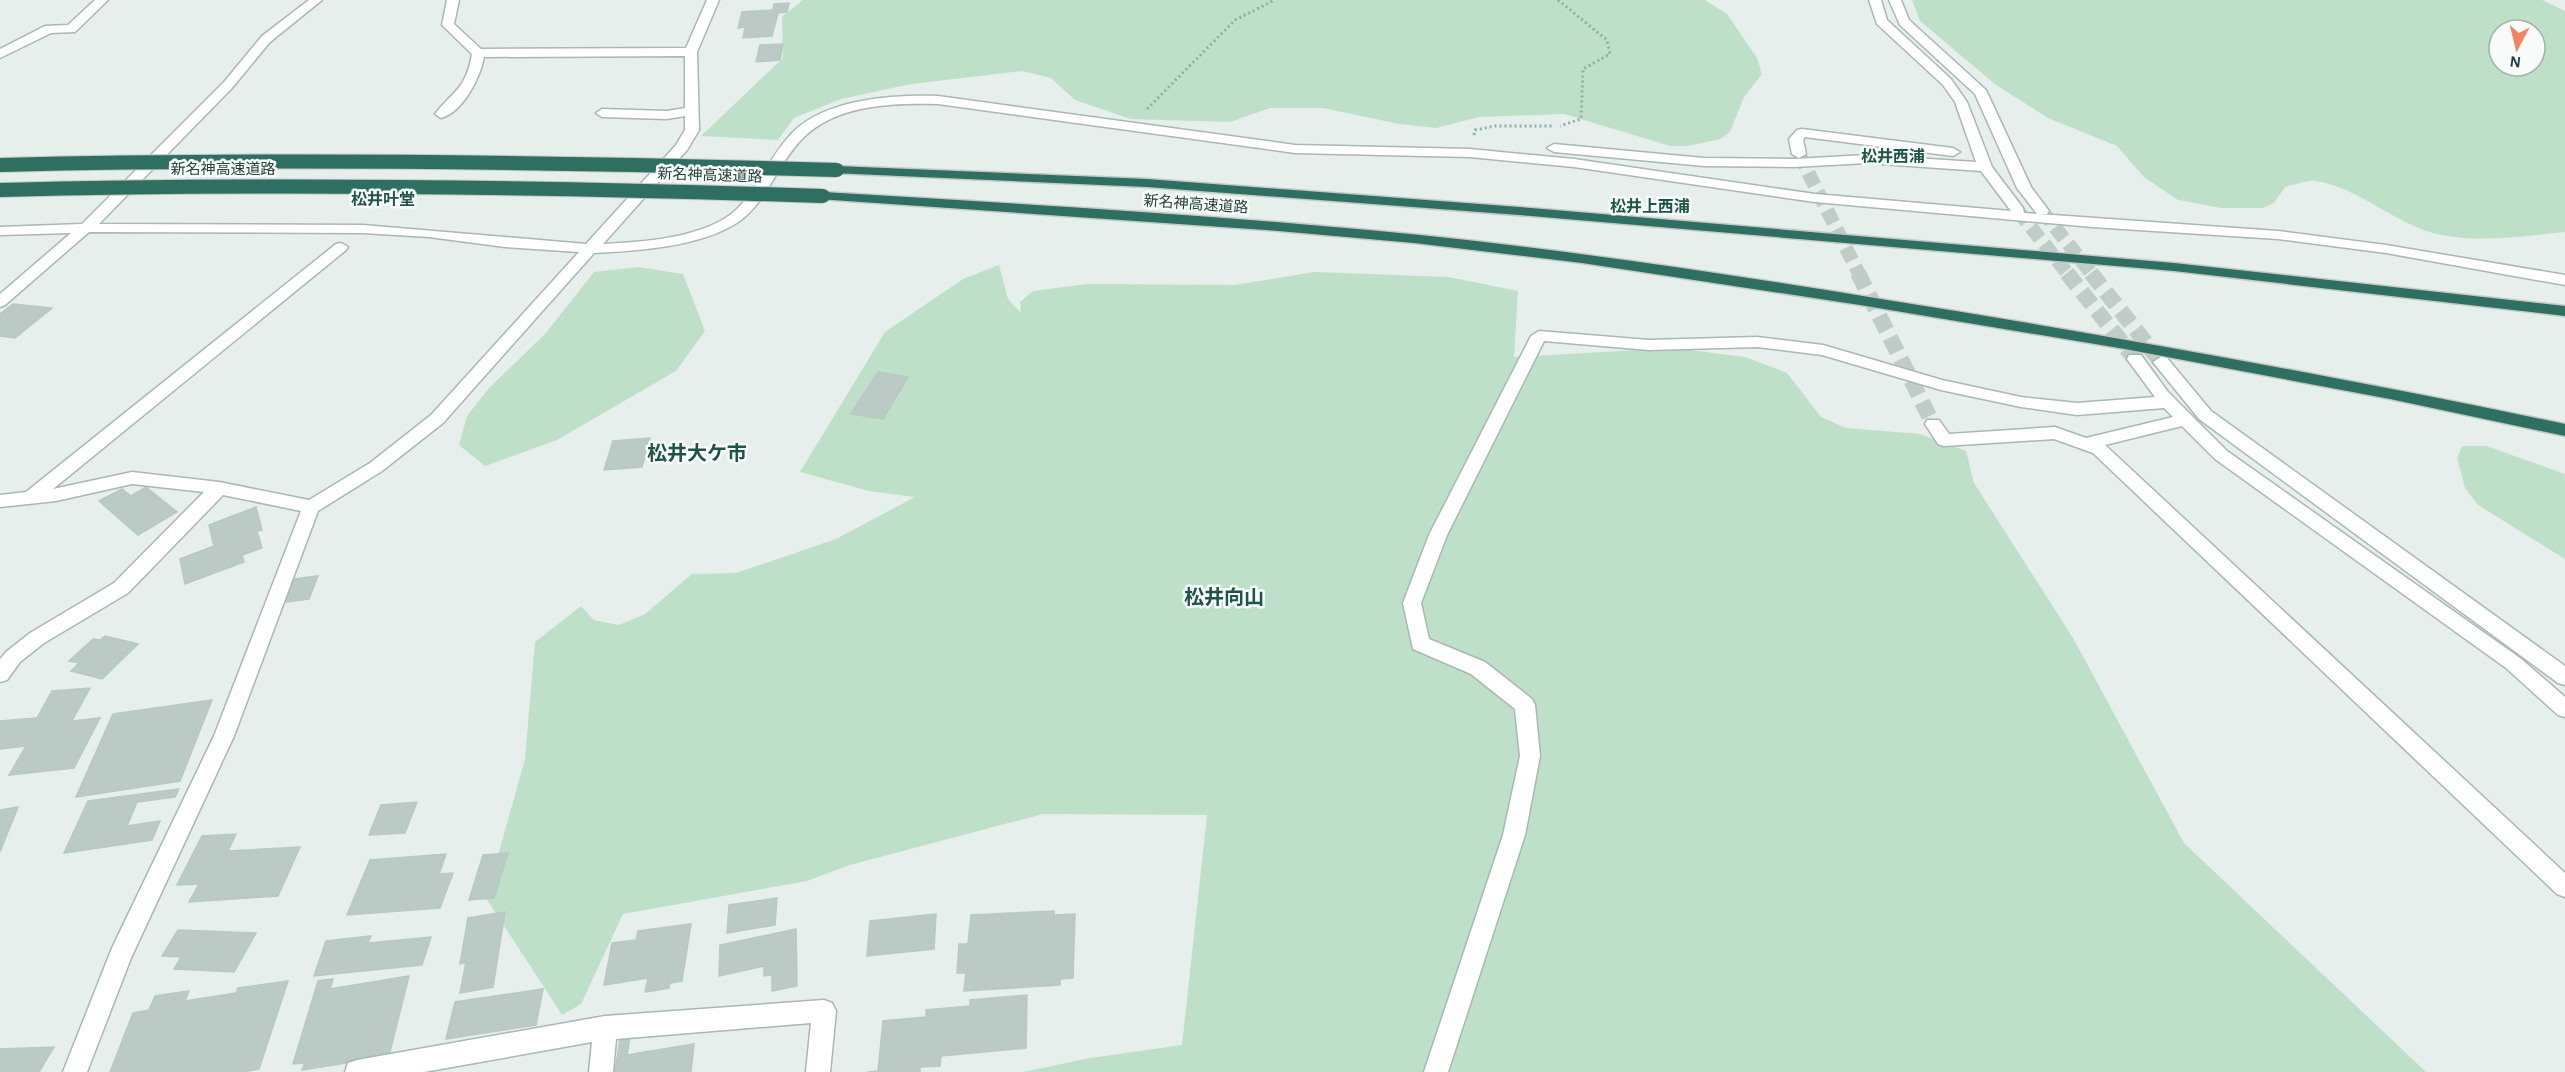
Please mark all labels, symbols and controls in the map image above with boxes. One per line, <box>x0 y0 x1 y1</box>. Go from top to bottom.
north arrow <box>2487 18 2547 78</box>
text: N <box>2509 53 2522 71</box>
district label: 松井西浦 <box>1861 147 1925 165</box>
street label: 新名神高速道路 <box>170 161 276 177</box>
street label: 新名神高速道路 <box>657 165 763 185</box>
district label: 松井叶堂 <box>351 190 415 208</box>
street label: 新名神高速道路 <box>1143 192 1249 216</box>
district label: 松井上西浦 <box>1610 197 1690 215</box>
district label: 松井大ケ市 <box>647 442 747 464</box>
district label: 松井向山 <box>1184 586 1264 608</box>

